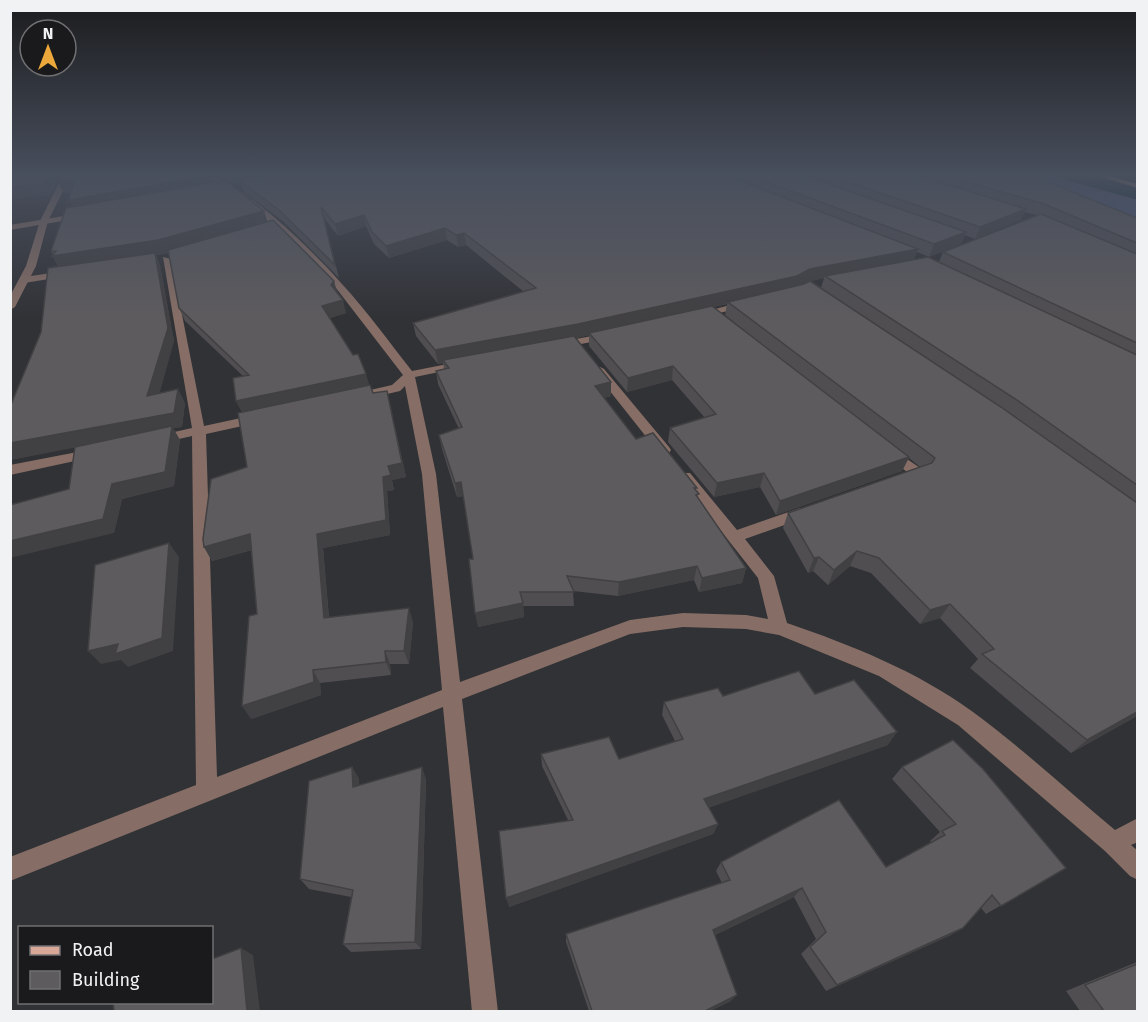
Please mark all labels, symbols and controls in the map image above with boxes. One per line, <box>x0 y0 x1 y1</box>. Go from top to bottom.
north arrow <box>18 18 78 78</box>
text: N <box>43 24 53 43</box>
legend <box>18 926 213 1004</box>
text: Road <box>72 939 114 961</box>
text: Building <box>72 969 140 991</box>

